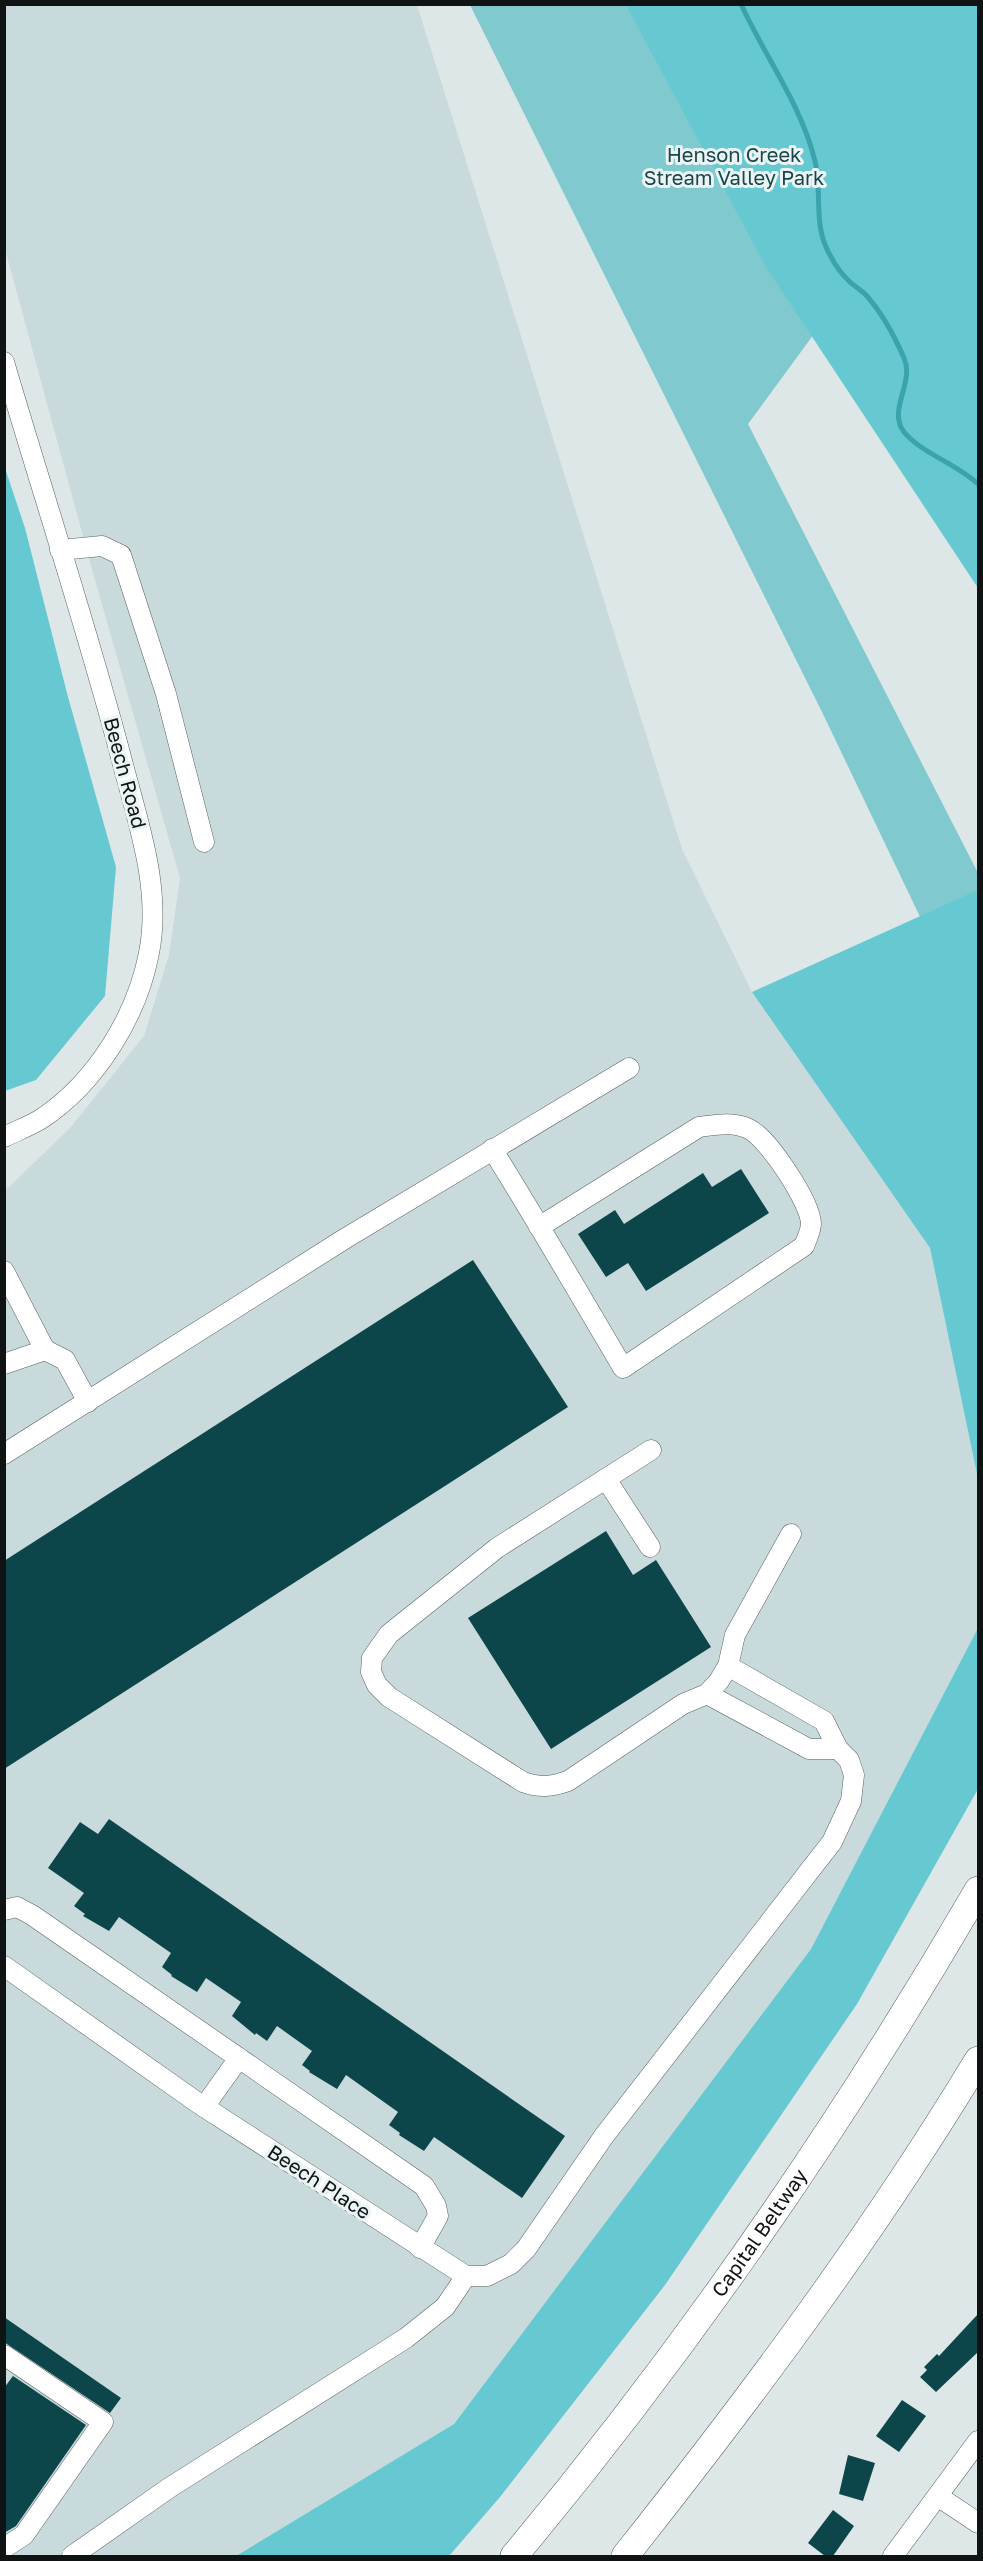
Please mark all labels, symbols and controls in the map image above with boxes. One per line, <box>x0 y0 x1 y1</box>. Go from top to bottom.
park label: Henson Creek Stream Valley Park <box>644 142 824 189</box>
street label: Beech Road <box>100 715 152 831</box>
street label: Beech Place <box>263 2139 376 2223</box>
street label: Capital Beltway <box>706 2164 811 2301</box>

